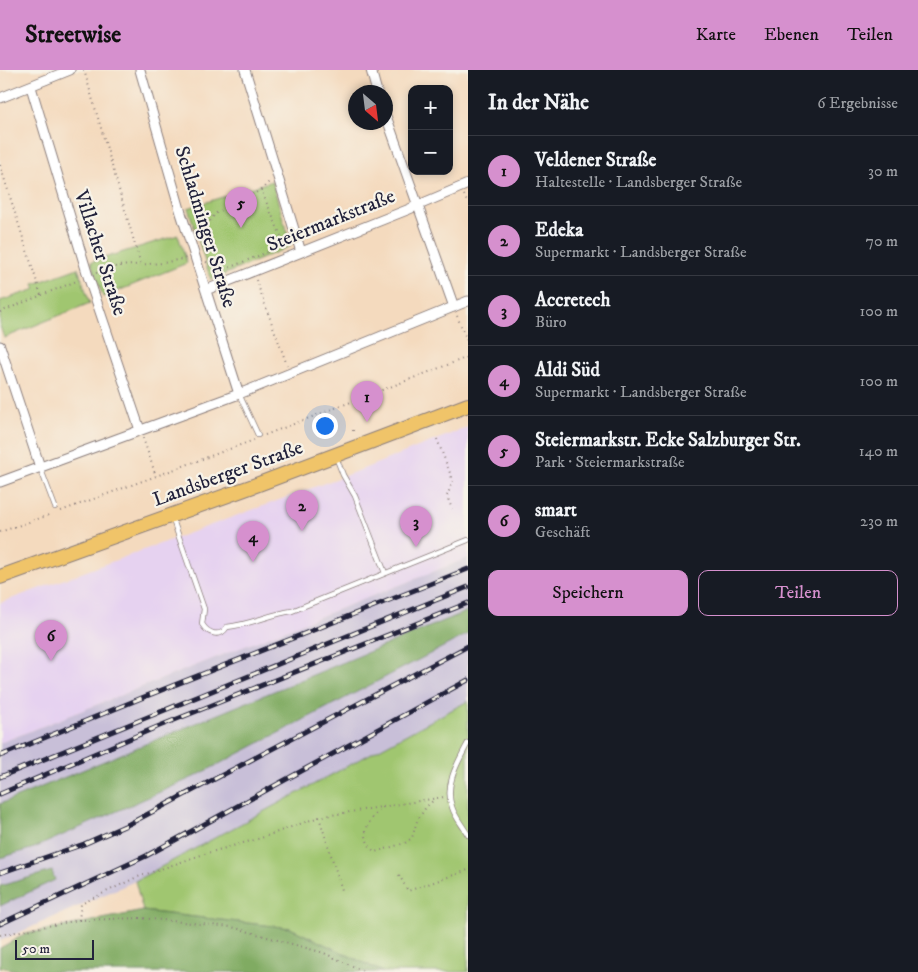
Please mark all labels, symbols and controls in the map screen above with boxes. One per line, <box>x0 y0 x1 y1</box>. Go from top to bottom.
text: Streetwise <box>25 20 121 50</box>
text: Karte <box>696 24 736 46</box>
text: Ebenen <box>764 24 819 46</box>
text: Teilen <box>847 24 893 46</box>
north arrow <box>348 85 393 130</box>
map controls <box>408 85 453 175</box>
button: + <box>408 85 453 130</box>
text: In der Nähe <box>488 90 589 116</box>
text: 6 Ergebnisse <box>817 93 898 113</box>
button: − <box>408 130 453 175</box>
street label: Schladminger Straße <box>169 143 241 311</box>
text: Veldener Straße <box>535 149 656 172</box>
text: 1 <box>501 161 507 181</box>
text: 30 m <box>868 161 898 181</box>
text: Haltestelle · Landsberger Straße <box>535 172 742 192</box>
street label: Steiermarkstraße <box>263 184 399 258</box>
street label: Villacher Straße <box>68 186 132 319</box>
pin: 5 <box>225 187 257 228</box>
text: Edeka <box>535 219 583 242</box>
text: 2 <box>500 231 508 251</box>
text: 70 m <box>866 231 898 251</box>
text: Supermarkt · Landsberger Straße <box>535 242 747 262</box>
text: Accretech <box>535 289 611 312</box>
text: 3 <box>501 301 507 321</box>
text: 100 m <box>860 301 898 321</box>
text: Büro <box>535 312 567 332</box>
text: Aldi Süd <box>535 359 600 382</box>
text: 4 <box>499 371 509 391</box>
text: 100 m <box>860 371 898 391</box>
pin: 1 <box>351 381 383 422</box>
text: Supermarkt · Landsberger Straße <box>535 382 747 402</box>
your location <box>312 413 338 439</box>
text: Steiermarkstr. Ecke Salzburger Str. <box>535 429 801 452</box>
street label: Landsberger Straße <box>149 435 307 513</box>
text: 5 <box>500 441 508 461</box>
text: 140 m <box>859 441 898 461</box>
text: Park · Steiermarkstraße <box>535 452 685 472</box>
pin: 2 <box>286 490 318 531</box>
text: smart <box>535 499 577 522</box>
pin: 3 <box>400 506 432 547</box>
text: 6 <box>500 511 508 531</box>
text: 230 m <box>860 511 898 531</box>
pin: 4 <box>237 521 269 562</box>
text: Geschäft <box>535 522 590 542</box>
button: Speichern <box>488 570 688 616</box>
button: Teilen <box>698 570 898 616</box>
pin: 6 <box>35 620 67 661</box>
scale bar <box>15 937 94 960</box>
text: 50 m <box>22 940 50 958</box>

